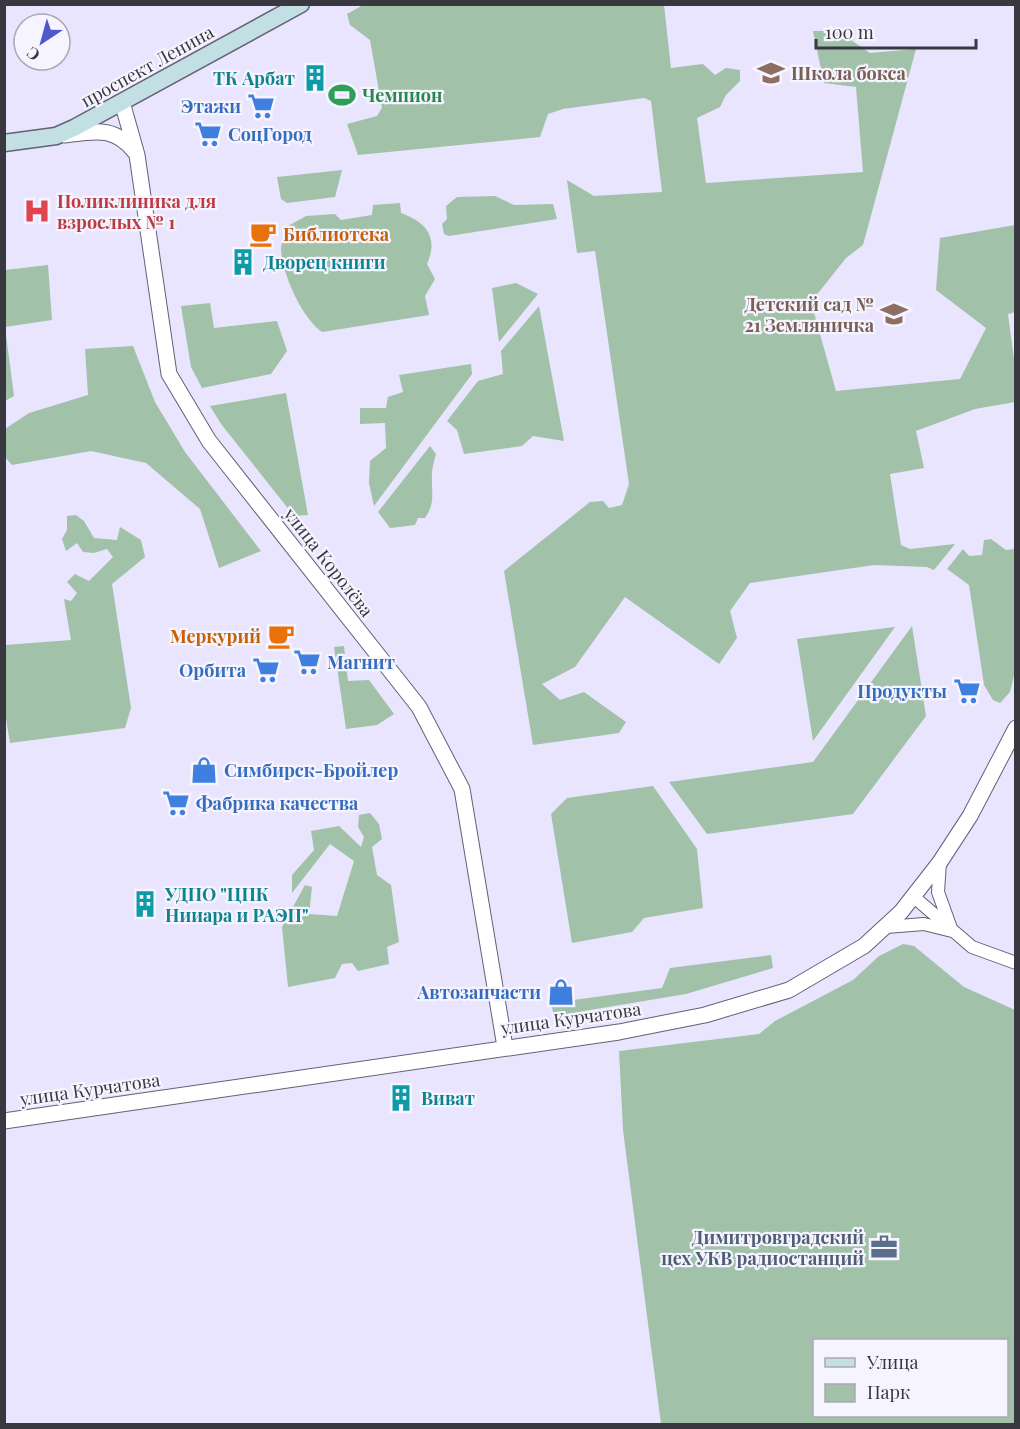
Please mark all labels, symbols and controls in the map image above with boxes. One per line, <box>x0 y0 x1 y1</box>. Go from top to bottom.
north arrow <box>12 12 72 72</box>
scale bar <box>816 12 976 50</box>
street label: проспект Ленина <box>76 20 218 112</box>
text: 100 m <box>825 20 874 44</box>
text: С <box>22 43 44 66</box>
school or university icon: Школа бокса <box>756 58 786 88</box>
place label: Школа бокса <box>791 61 907 85</box>
building icon: ТК Арбат <box>300 63 330 93</box>
place label: ТК Арбат <box>213 66 295 90</box>
sports icon: Чемпион <box>327 80 357 110</box>
place label: Чемпион <box>362 83 443 107</box>
supermarket icon: Этажи <box>246 91 276 121</box>
place label: Этажи <box>181 94 241 118</box>
supermarket icon: СоцГород <box>193 119 223 149</box>
place label: СоцГород <box>228 122 312 146</box>
place label: Поликлиника для взрослых № 1 <box>57 189 216 234</box>
hospital icon: Поликлиника для взрослых № 1 <box>22 196 52 226</box>
cafe icon: Библиотека <box>248 219 278 249</box>
place label: Библиотека <box>283 222 390 246</box>
building icon: Дворец книги <box>228 247 258 277</box>
place label: Дворец книги <box>263 250 386 274</box>
place label: Детский сад № 21 Земляничка <box>744 292 875 337</box>
school or university icon: Детский сад № 21 Земляничка <box>879 299 909 329</box>
street label: улица Королёва <box>278 502 379 621</box>
cafe icon: Меркурий <box>266 621 296 651</box>
place label: Меркурий <box>170 624 261 648</box>
supermarket icon: Магнит <box>292 647 322 677</box>
place label: Магнит <box>327 650 396 674</box>
supermarket icon: Орбита <box>251 655 281 685</box>
place label: Орбита <box>179 658 247 682</box>
supermarket icon: Продукты <box>952 676 982 706</box>
place label: Продукты <box>857 679 947 703</box>
shop icon: Симбирск-Бройлер <box>189 755 219 785</box>
place label: Симбирск-Бройлер <box>224 758 398 782</box>
supermarket icon: Фабрика качества <box>161 788 191 818</box>
place label: Фабрика качества <box>196 791 359 815</box>
place label: УДПО "ЦПК Нииара и РАЭП" <box>164 882 309 927</box>
building icon: УДПО "ЦПК Нииара и РАЭП" <box>130 889 160 919</box>
shop icon: Автозапчасти <box>546 977 576 1007</box>
place label: Автозапчасти <box>416 980 541 1004</box>
street label: улица Курчатова <box>498 996 643 1040</box>
street label: улица Курчатова <box>17 1067 162 1111</box>
building icon: Виват <box>386 1083 416 1113</box>
place label: Виват <box>421 1086 476 1110</box>
place label: Димитровградский цех УКВ радиостанций <box>661 1225 864 1270</box>
office icon: Димитровградский цех УКВ радиостанций <box>869 1232 899 1262</box>
legend <box>813 1339 1008 1417</box>
text: Улица <box>866 1350 918 1374</box>
text: Парк <box>867 1380 910 1404</box>

